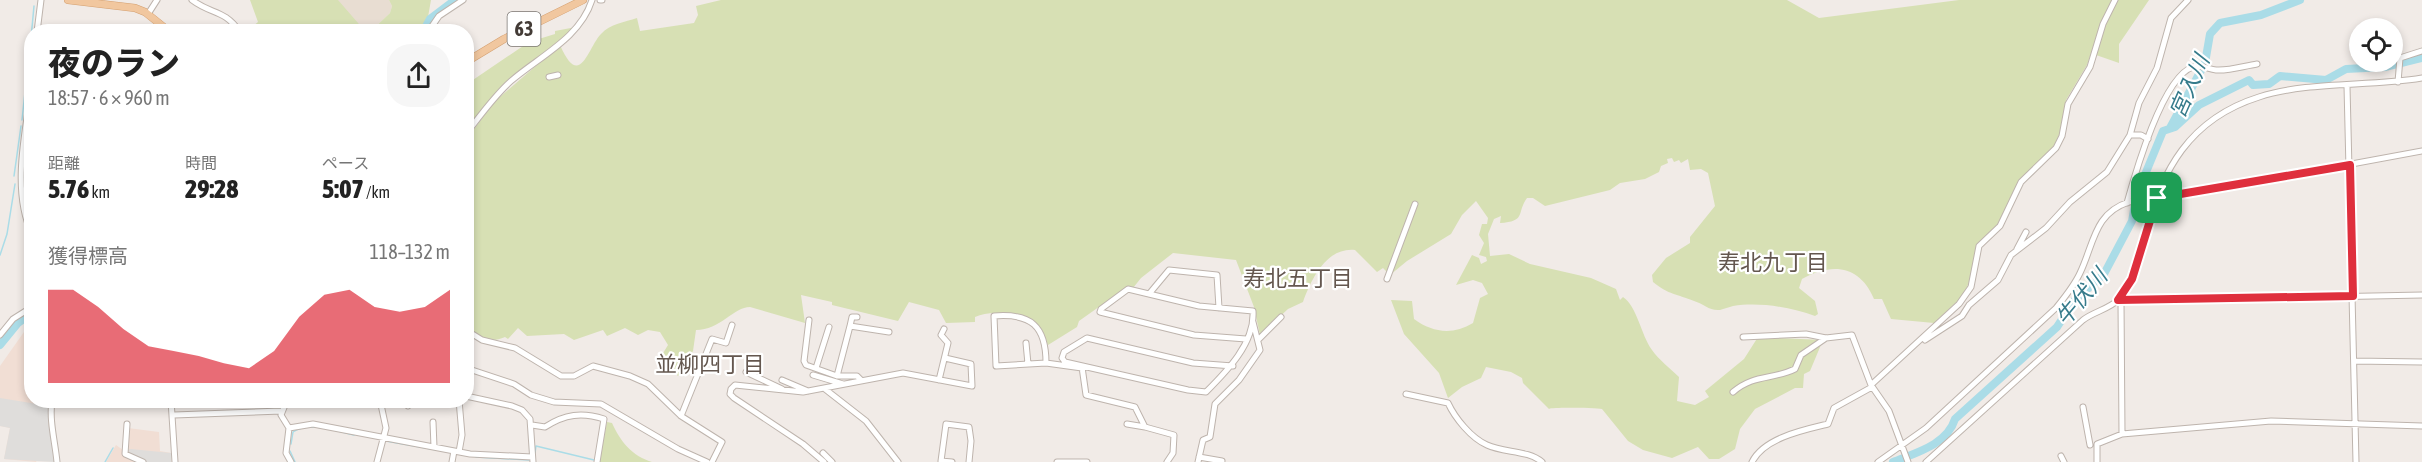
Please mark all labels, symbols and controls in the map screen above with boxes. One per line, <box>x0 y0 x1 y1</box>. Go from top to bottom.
road number: 63 <box>508 12 540 46</box>
map controls <box>2349 18 2403 72</box>
button: locate <box>2349 18 2403 72</box>
text: 夜のラン <box>48 44 180 82</box>
button: share <box>387 44 450 107</box>
water label: 宮入川 <box>2164 49 2215 121</box>
text: 18:57 · 6 × 960 m <box>48 86 170 109</box>
text: 距離 <box>48 154 80 172</box>
text: 時間 <box>185 154 217 172</box>
text: ペース <box>322 154 369 172</box>
pin <box>2131 172 2182 223</box>
text: 5.76 <box>48 174 89 204</box>
text: 29:28 <box>185 174 239 204</box>
text: 5:07 <box>322 174 364 204</box>
icon: arrive <box>2140 181 2173 214</box>
text: km <box>89 183 110 201</box>
text: /km <box>364 183 390 201</box>
text: 118–132 m <box>369 240 450 263</box>
text: 獲得標高 <box>48 244 128 267</box>
district label: 寿北九丁目 <box>1718 249 1828 275</box>
water label: 牛伏川 <box>2050 262 2113 331</box>
district label: 寿北五丁目 <box>1243 265 1353 291</box>
district label: 並柳四丁目 <box>655 351 765 377</box>

